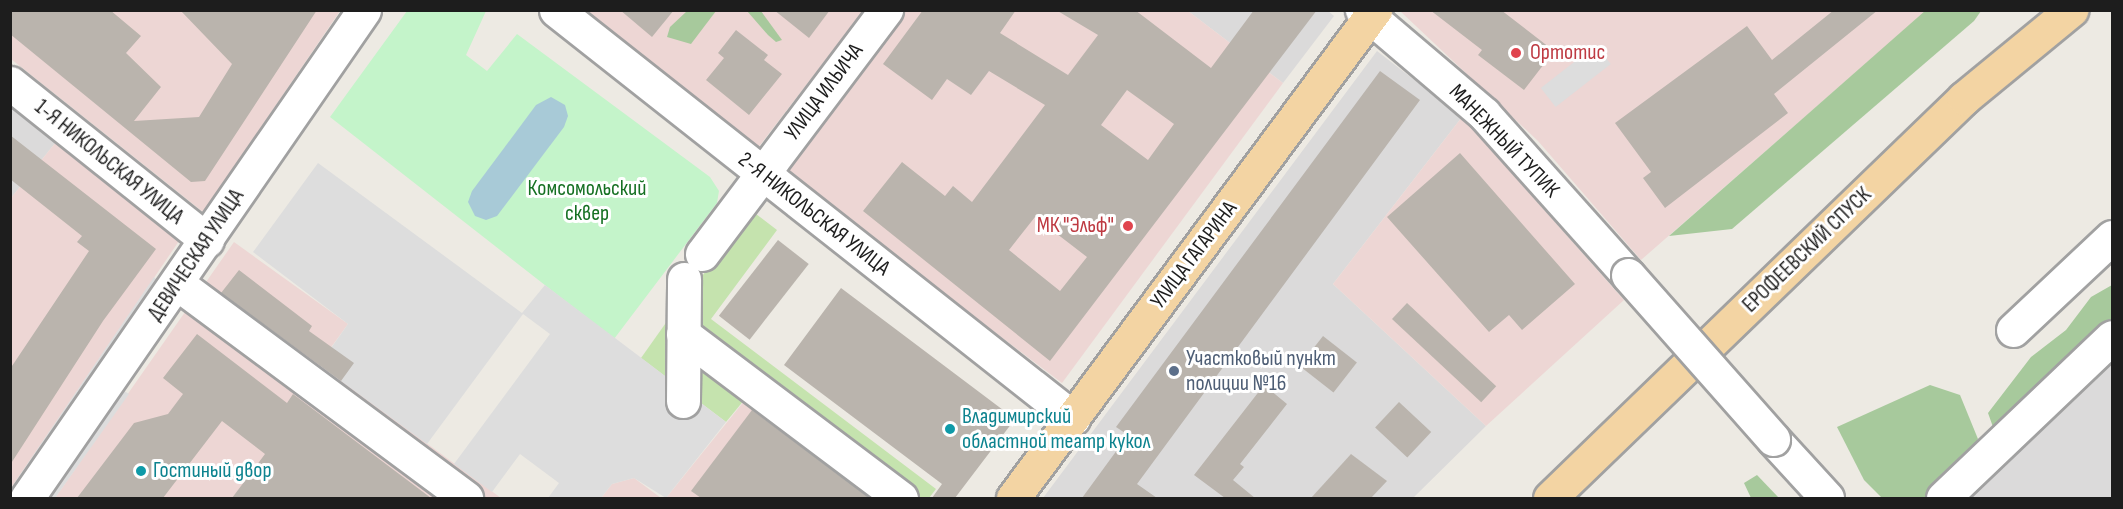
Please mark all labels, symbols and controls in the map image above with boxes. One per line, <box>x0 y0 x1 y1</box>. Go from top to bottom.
street label: УЛИЦА ИЛЬИЧА <box>779 38 869 146</box>
place label: Ортотис <box>1530 40 1605 66</box>
marker: Ортотис <box>1507 44 1525 62</box>
street label: МАНЕЖНЫЙ ТУПИК <box>1443 79 1565 203</box>
street label: 1-Я НИКОЛЬСКАЯ УЛИЦА <box>29 94 189 230</box>
street label: 2-Я НИКОЛЬСКАЯ УЛИЦА <box>733 147 895 281</box>
park label: Комсомольский сквер <box>528 175 646 226</box>
street label: ЕРОФЕЕВСКИЙ СПУСК <box>1737 182 1877 318</box>
street label: ДЕВИЧЕСКАЯ УЛИЦА <box>142 184 250 326</box>
street label: УЛИЦА ГАГАРИНА <box>1145 196 1243 314</box>
place label: МК "Эльф" <box>1037 213 1114 239</box>
marker: МК "Эльф" <box>1119 217 1137 235</box>
place label: Участковый пункт полиции №16 <box>1186 345 1336 396</box>
marker: Участковый пункт полиции №16 <box>1167 364 1181 378</box>
place label: Владимирский областной театр кукол <box>962 403 1150 454</box>
marker: Владимирский областной театр кукол <box>943 422 957 436</box>
place label: Гостиный двор <box>153 458 272 484</box>
marker: Гостиный двор <box>134 464 148 478</box>

